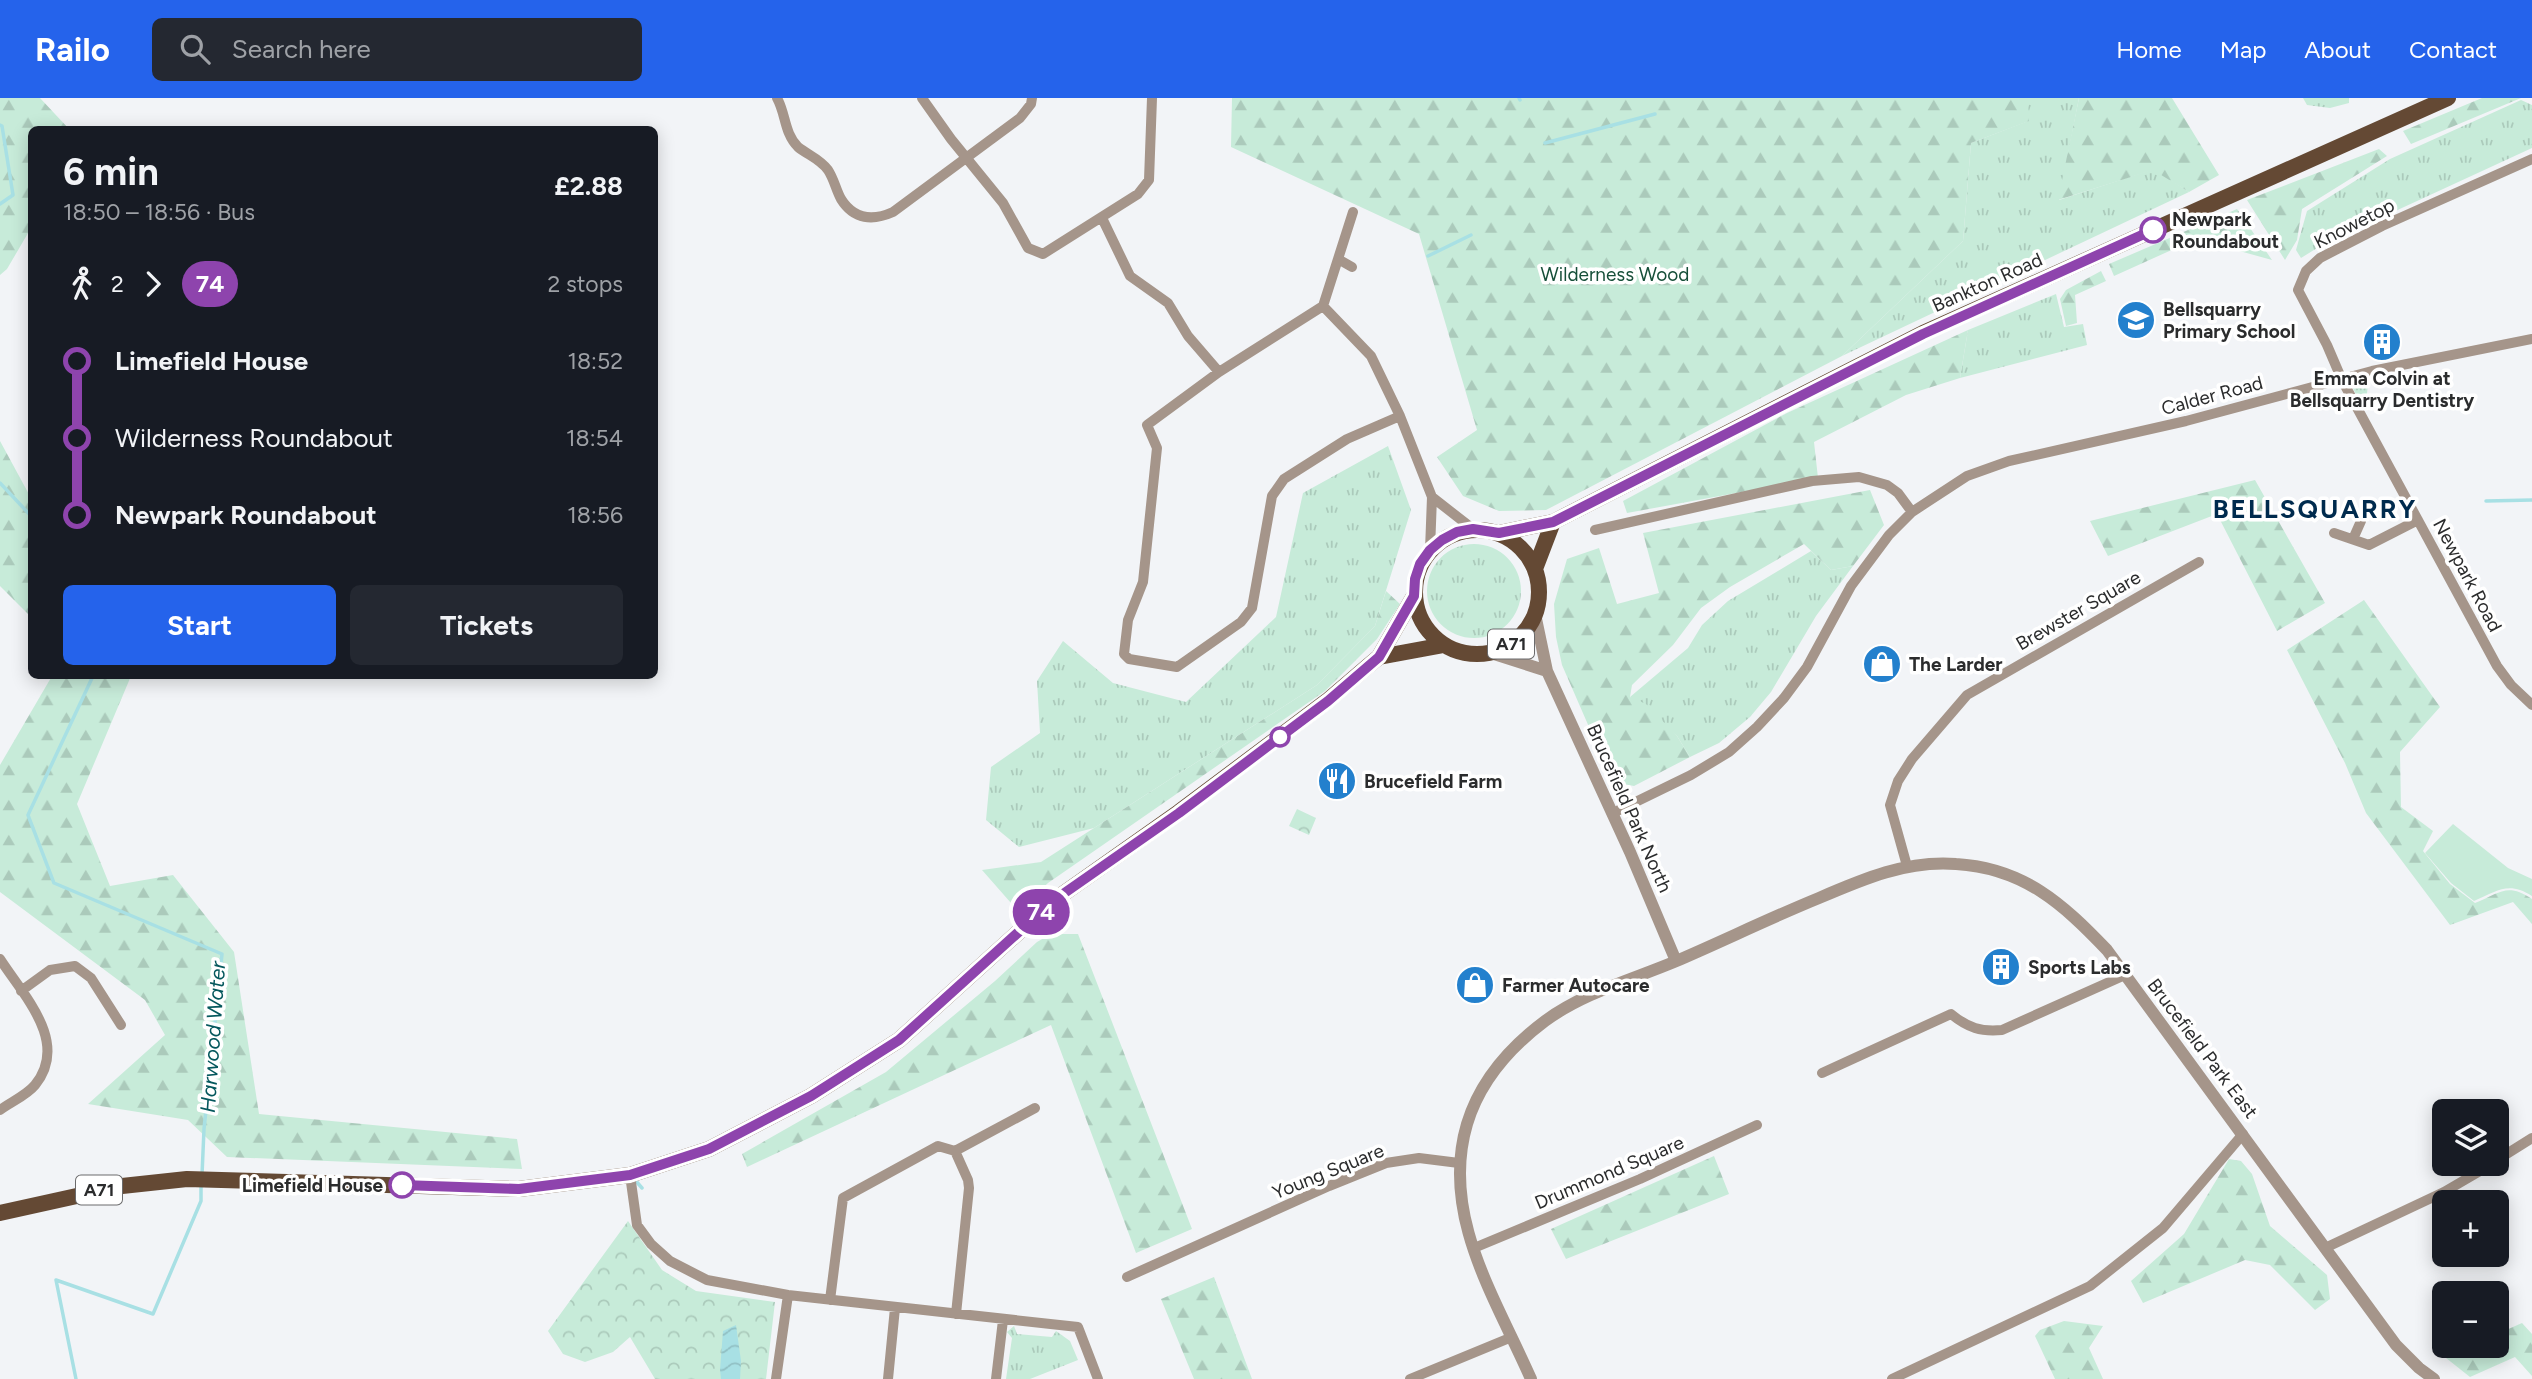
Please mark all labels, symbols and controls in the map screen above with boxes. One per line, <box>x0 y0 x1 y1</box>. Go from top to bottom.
search box <box>152 18 642 81</box>
text: Railo <box>35 30 110 69</box>
icon: search <box>176 30 214 68</box>
text: Search here <box>232 33 371 65</box>
text: Home <box>2116 35 2182 64</box>
text: Map <box>2220 35 2266 64</box>
text: About <box>2304 35 2371 64</box>
text: Contact <box>2409 35 2497 64</box>
text: 6 min <box>63 149 159 195</box>
text: £2.88 <box>554 170 623 202</box>
street label: Knowetop <box>2310 193 2398 254</box>
text: 18:50 – 18:56 · Bus <box>63 198 255 226</box>
place label: Newpark Roundabout <box>2172 208 2279 253</box>
marker: Newpark Roundabout <box>2140 217 2166 243</box>
street label: Bankton Road <box>1928 248 2046 317</box>
park label: Wilderness Wood <box>1541 263 1689 286</box>
icon: walk <box>63 265 101 303</box>
icon: forward <box>134 265 172 303</box>
text: 74 <box>196 269 224 298</box>
text: 2 <box>111 270 124 298</box>
text: 2 stops <box>547 270 623 298</box>
place label: Bellsquarry Primary School <box>2163 298 2295 343</box>
school or university icon: Bellsquarry Primary School <box>2115 299 2157 341</box>
building icon: Emma Colvin at Bellsquarry Dentistry <box>2361 321 2403 363</box>
text: Limefield House <box>115 345 308 377</box>
text: 18:52 <box>567 347 623 375</box>
place label: Emma Colvin at Bellsquarry Dentistry <box>2290 367 2474 412</box>
street label: Calder Road <box>2159 371 2265 420</box>
text: Wilderness Roundabout <box>115 422 393 454</box>
text: 18:54 <box>566 424 623 452</box>
district label: BELLSQUARRY <box>2213 493 2417 525</box>
text: Newpark Roundabout <box>115 499 377 531</box>
text: 18:56 <box>567 501 623 529</box>
street label: Newpark Road <box>2428 515 2507 636</box>
street label: Brewster Square <box>2012 565 2145 655</box>
button: Start <box>63 585 336 665</box>
button: Tickets <box>350 585 623 665</box>
road number: A71 <box>1488 630 1534 658</box>
shop icon: The Larder <box>1861 643 1903 685</box>
place label: The Larder <box>1909 653 2003 676</box>
street label: Brucefield Park North <box>1582 720 1677 896</box>
unlabelled marker <box>1270 727 1290 747</box>
restaurant icon: Brucefield Farm <box>1316 760 1358 802</box>
place label: Brucefield Farm <box>1364 770 1502 793</box>
line badge: 74 <box>1010 889 1072 935</box>
text: 74 <box>1027 897 1055 926</box>
building icon: Sports Labs <box>1980 946 2022 988</box>
place label: Sports Labs <box>2028 956 2131 979</box>
water label: Harwood Water <box>195 960 230 1114</box>
shop icon: Farmer Autocare <box>1454 964 1496 1006</box>
place label: Farmer Autocare <box>1502 974 1650 997</box>
street label: Brucefield Park East <box>2143 974 2263 1123</box>
map controls <box>2432 1099 2509 1358</box>
button: layers <box>2432 1099 2509 1176</box>
street label: Drummond Square <box>1531 1131 1687 1214</box>
street label: Young Square <box>1269 1139 1387 1204</box>
marker: Limefield House <box>389 1172 415 1198</box>
place label: Limefield House <box>242 1174 383 1197</box>
road number: A71 <box>76 1176 122 1204</box>
button: + <box>2432 1190 2509 1267</box>
button: − <box>2432 1281 2509 1358</box>

